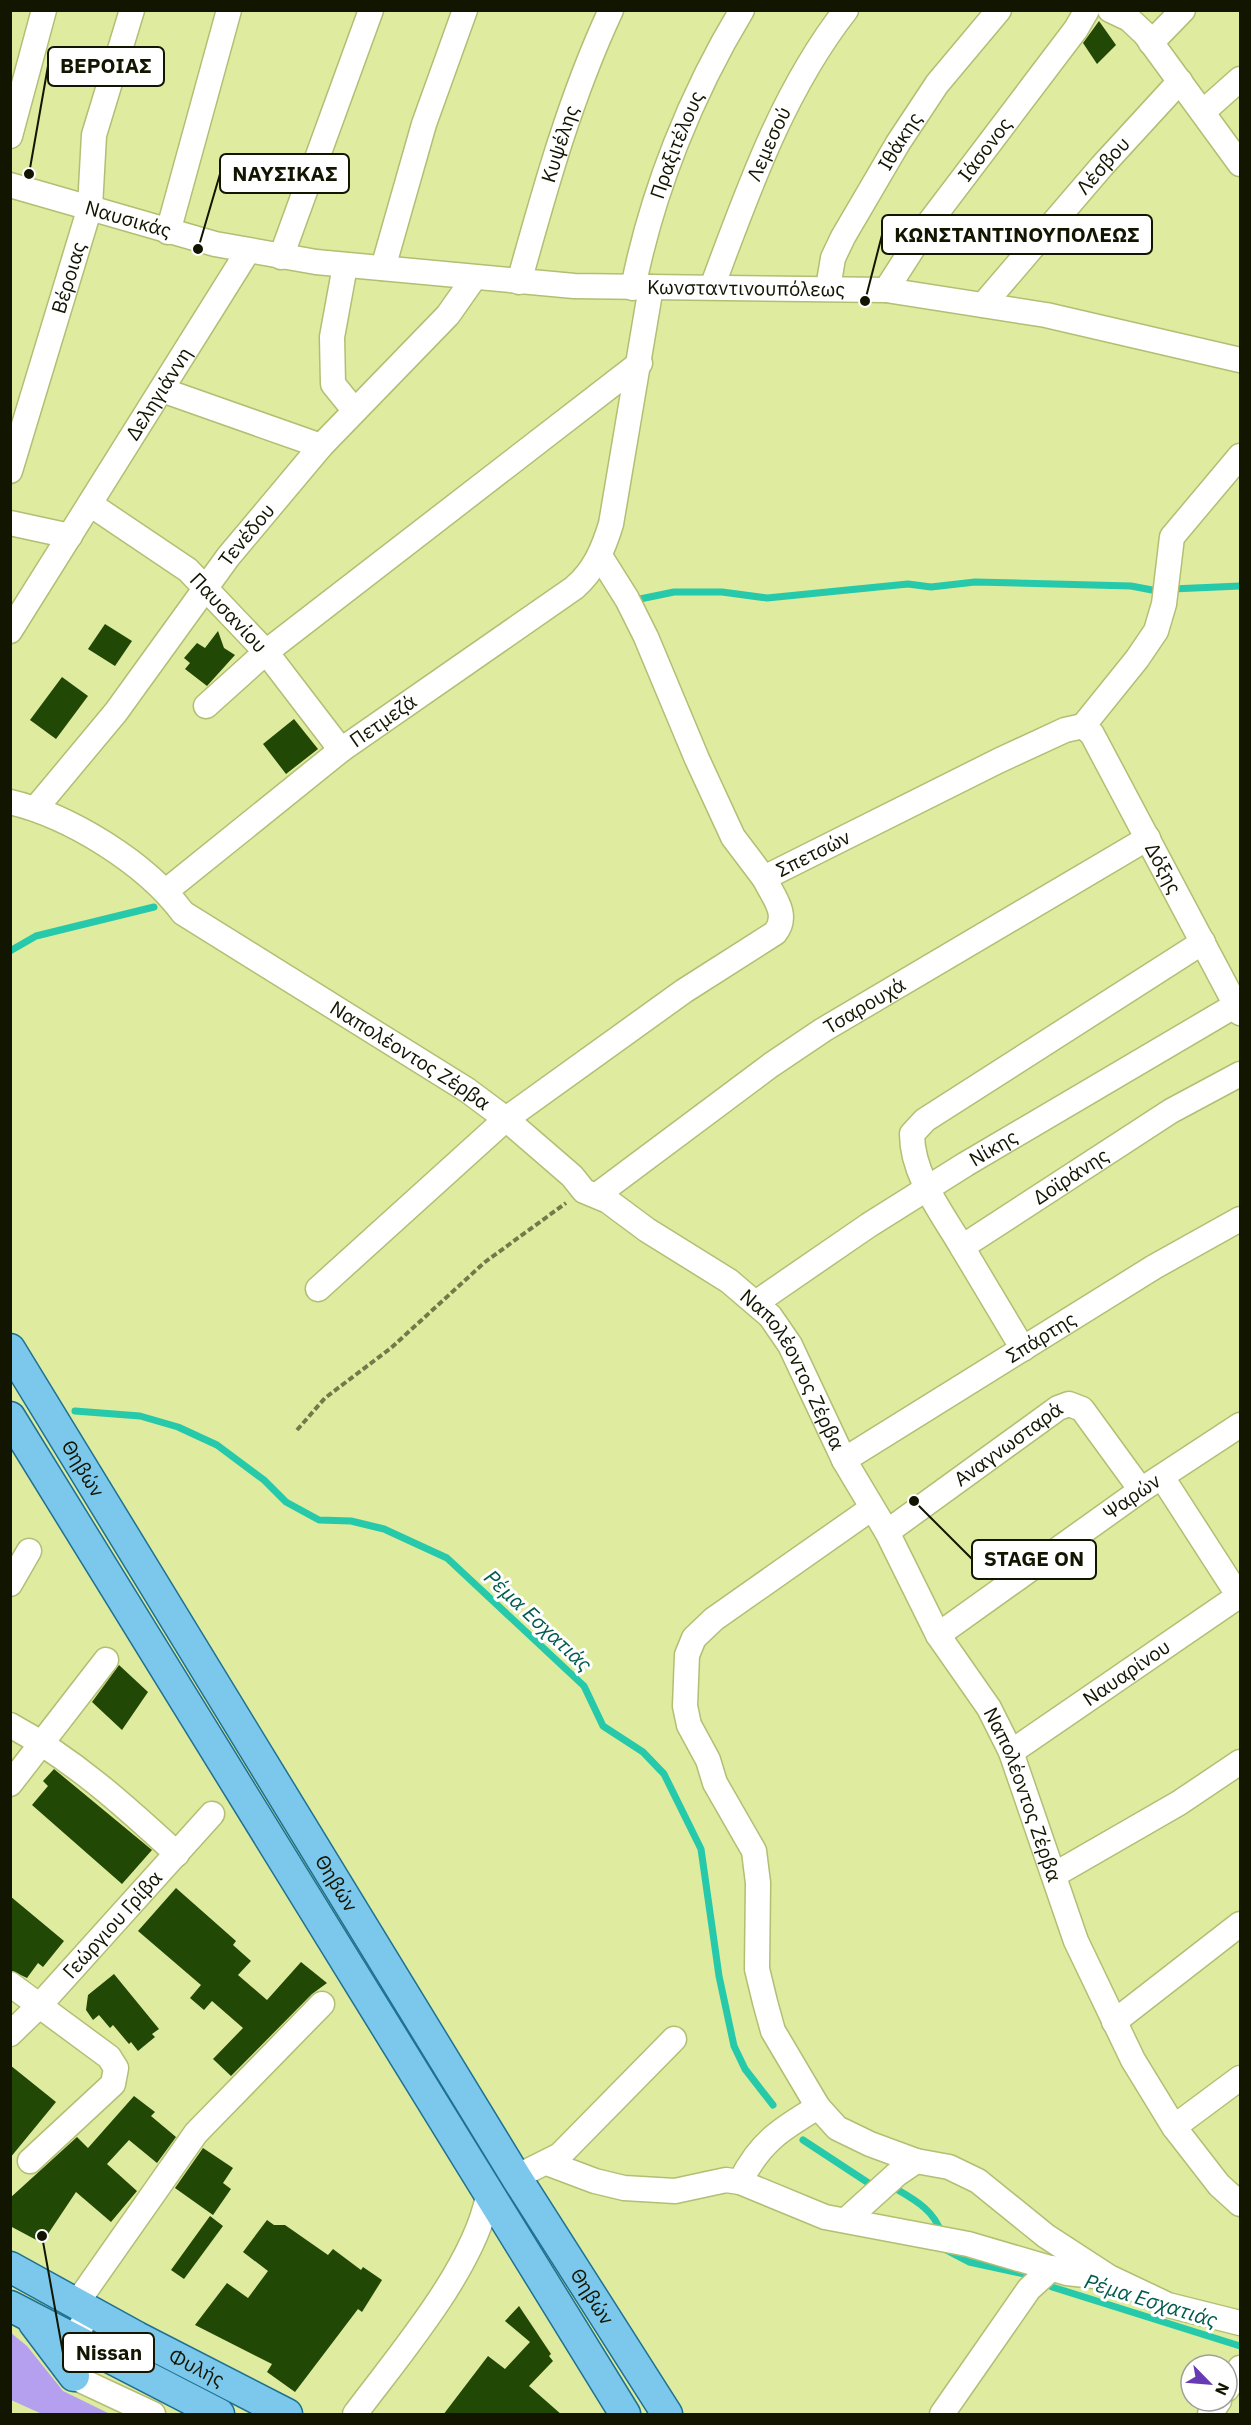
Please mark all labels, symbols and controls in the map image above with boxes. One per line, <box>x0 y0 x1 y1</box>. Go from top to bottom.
callout: ΒΕΡΟΙΑΣ <box>48 47 164 86</box>
text: ΒΕΡΟΙΑΣ <box>60 51 152 79</box>
street label: Πραξιτέλους <box>643 86 710 202</box>
street label: Κυψέλης <box>534 101 584 186</box>
street label: Λεμεσού <box>740 102 797 185</box>
street label: Ιθάκης <box>871 107 928 175</box>
street label: Ιάσονος <box>951 111 1018 187</box>
street label: Λέσβου <box>1070 130 1136 200</box>
callout: ΝΑΥΣΙΚΑΣ <box>220 154 349 193</box>
text: ΝΑΥΣΙΚΑΣ <box>232 159 338 187</box>
street label: Ναυσικάς <box>82 193 175 244</box>
callout: ΚΩΝΣΤΑΝΤΙΝΟΥΠΟΛΕΩΣ <box>882 215 1152 254</box>
text: ΚΩΝΣΤΑΝΤΙΝΟΥΠΟΛΕΩΣ <box>894 220 1140 248</box>
street label: Βέροιας <box>44 238 92 317</box>
street label: Κωνσταντινουπόλεως <box>647 273 845 302</box>
street label: Δεληγιάννη <box>119 342 198 445</box>
street label: Τενέδου <box>212 497 280 572</box>
street label: Παυσανίου <box>184 566 274 658</box>
street label: Πετμεζά <box>344 687 422 753</box>
street label: Σπετσών <box>771 823 855 883</box>
street label: Δόξης <box>1139 838 1188 898</box>
street label: Τσαρουχά <box>818 970 910 1040</box>
street label: Ναπολέοντος Ζέρβα <box>325 994 496 1116</box>
street label: Νίκης <box>964 1123 1022 1172</box>
street label: Δοϊράνης <box>1027 1141 1114 1210</box>
street label: Ναπολέοντος Ζέρβα <box>735 1282 851 1454</box>
street label: Σπάρτης <box>1001 1305 1081 1369</box>
street label: Αναγνωσταρά <box>948 1395 1068 1492</box>
street label: Θηβών <box>56 1435 111 1502</box>
street label: Ψαρών <box>1097 1467 1165 1526</box>
callout: STAGE ON <box>972 1540 1096 1579</box>
text: STAGE ON <box>984 1544 1084 1572</box>
water label: Ρέμα Εσχατιάς <box>479 1563 599 1678</box>
street label: Ναυαρίνου <box>1077 1633 1175 1712</box>
street label: Ναπολέοντος Ζέρβα <box>978 1702 1069 1885</box>
street label: Θηβών <box>309 1849 365 1917</box>
street label: Γεώργιου Γρίβα <box>56 1864 168 1984</box>
street label: Θηβών <box>564 2263 621 2330</box>
water label: Ρέμα Εσχατιάς <box>1081 2267 1221 2334</box>
callout: Nissan <box>63 2333 154 2372</box>
text: Nissan <box>76 2338 142 2366</box>
street label: Φυλής <box>164 2342 229 2393</box>
north arrow <box>1179 2353 1239 2413</box>
text: N <box>1211 2380 1234 2399</box>

